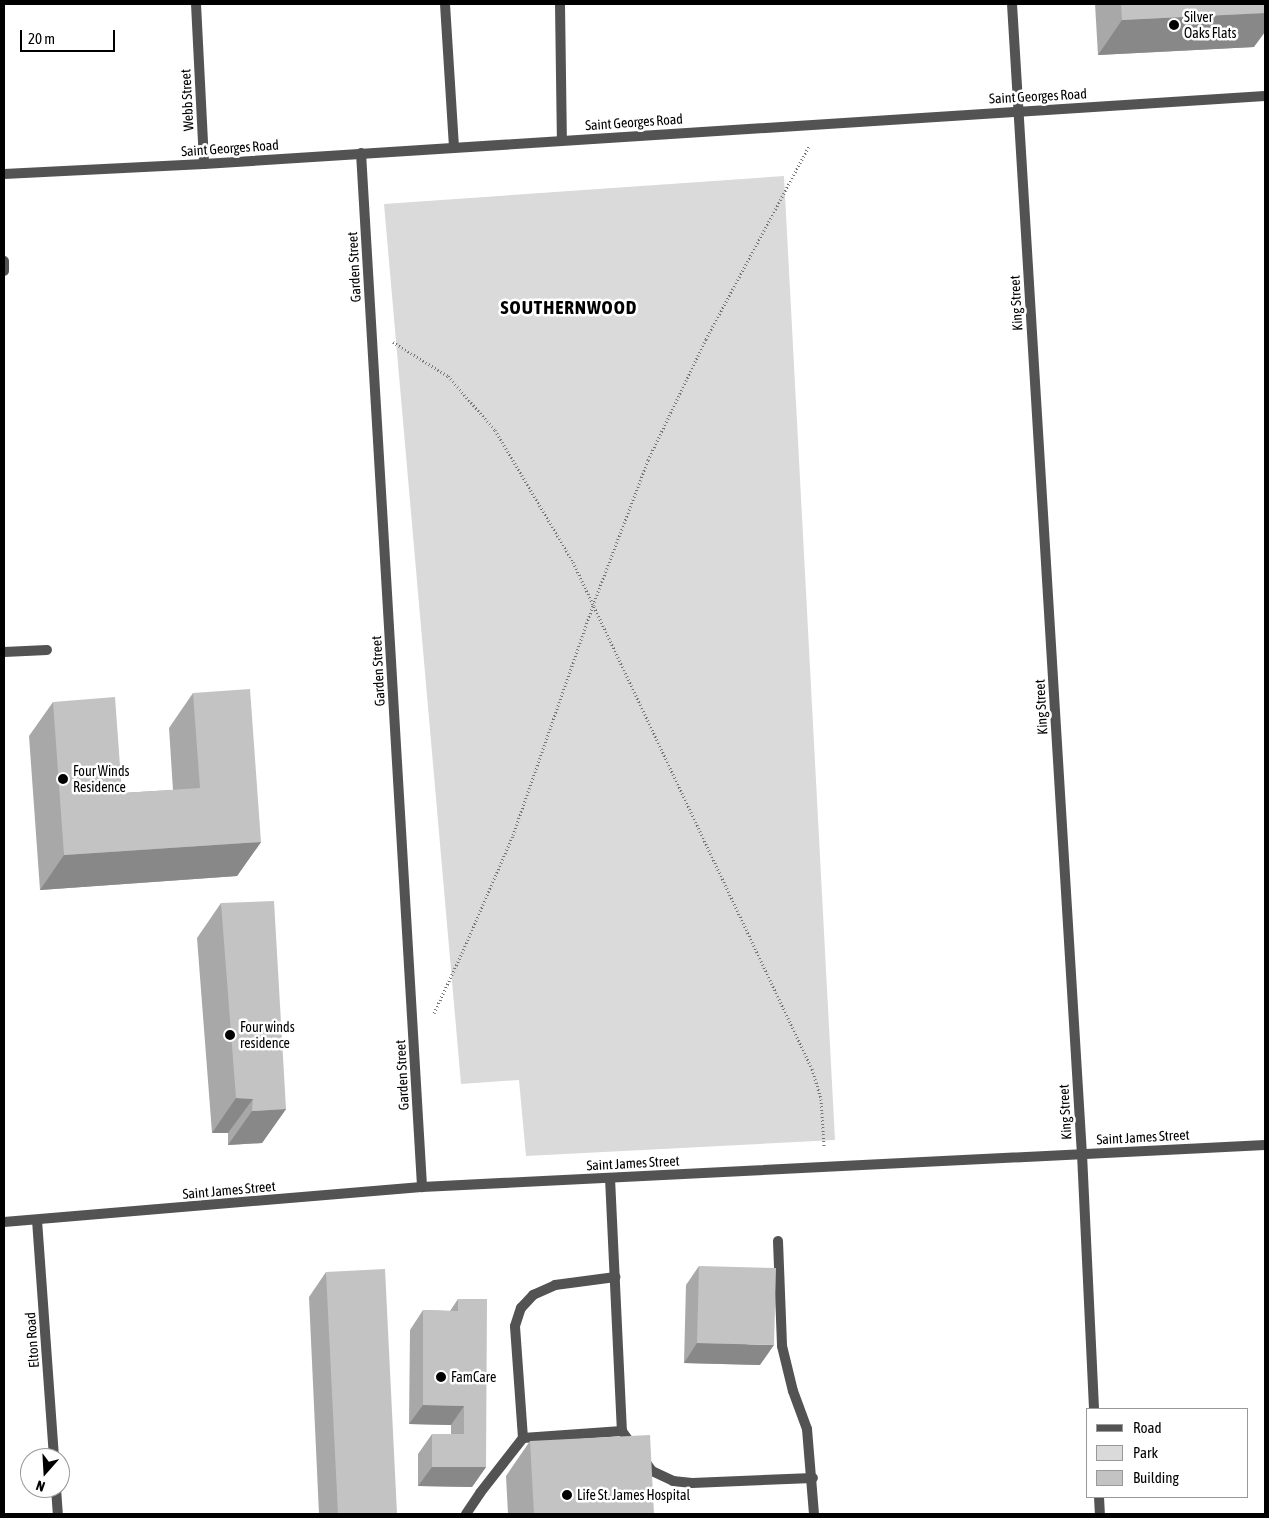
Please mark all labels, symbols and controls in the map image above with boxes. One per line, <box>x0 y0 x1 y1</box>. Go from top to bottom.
place label: Silver Oaks Flats <box>1184 9 1237 41</box>
marker: Silver Oaks Flats <box>1168 19 1180 31</box>
scale bar <box>22 20 118 52</box>
text: 20 m <box>28 30 55 47</box>
street label: Webb Street <box>177 69 197 131</box>
street label: Saint Georges Road <box>989 85 1087 107</box>
street label: Saint Georges Road <box>585 110 683 134</box>
street label: Saint Georges Road <box>181 136 279 160</box>
street label: Garden Street <box>344 231 364 303</box>
street label: King Street <box>1006 275 1026 331</box>
district label: SOUTHERNWOOD <box>499 297 639 319</box>
street label: Garden Street <box>368 635 388 707</box>
street label: King Street <box>1031 679 1051 735</box>
place label: Four Winds Residence <box>73 763 129 796</box>
marker: Four Winds Residence <box>57 773 69 785</box>
place label: Four winds residence <box>240 1019 295 1052</box>
marker: Four winds residence <box>224 1029 236 1041</box>
street label: Garden Street <box>392 1039 412 1111</box>
street label: King Street <box>1055 1084 1075 1140</box>
street label: Saint James Street <box>1096 1126 1190 1148</box>
street label: Saint James Street <box>586 1152 680 1174</box>
street label: Saint James Street <box>182 1178 276 1202</box>
street label: Elton Road <box>22 1312 42 1368</box>
place label: FamCare <box>451 1369 496 1385</box>
marker: FamCare <box>435 1371 447 1383</box>
legend <box>1086 1408 1249 1498</box>
text: Road <box>1133 1419 1162 1436</box>
text: Park <box>1133 1444 1158 1461</box>
north arrow <box>20 1448 70 1498</box>
text: Building <box>1133 1469 1179 1486</box>
text: N <box>34 1477 47 1495</box>
place label: Life St. James Hospital <box>577 1487 690 1503</box>
marker: Life St. James Hospital <box>561 1489 573 1501</box>

